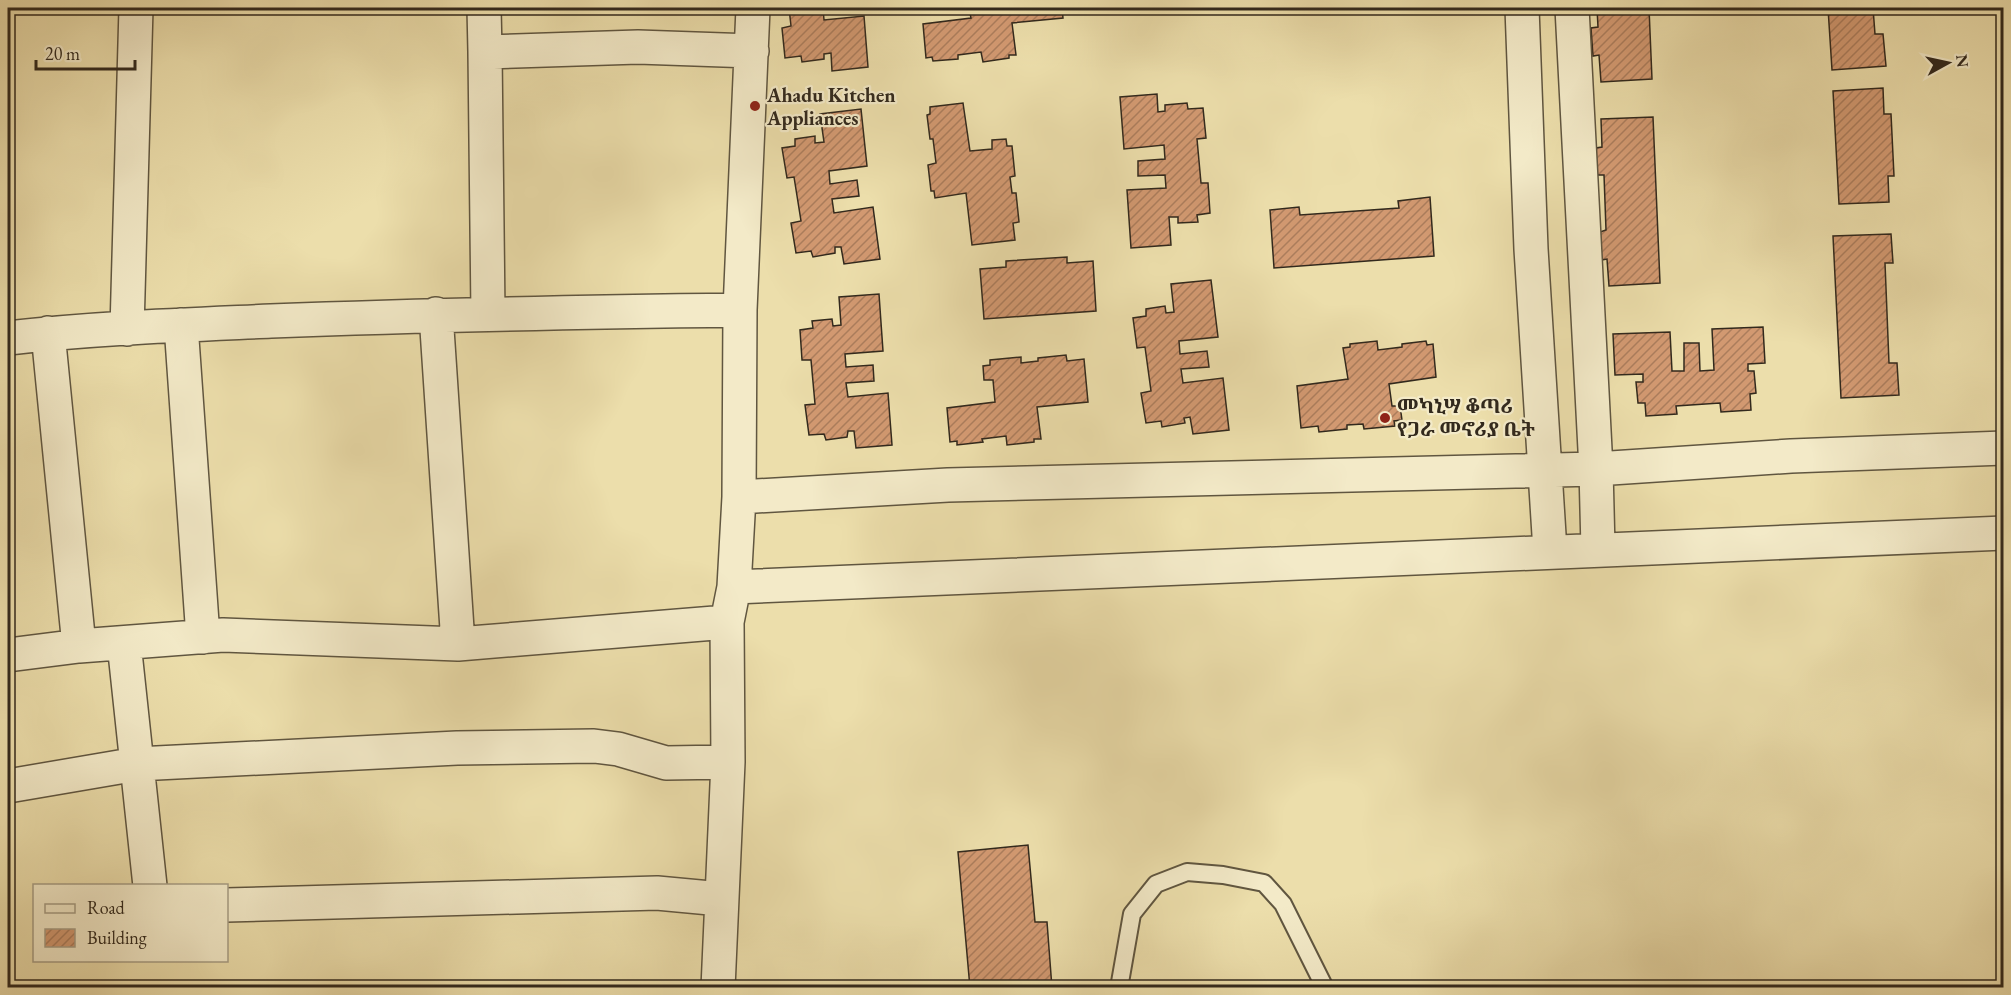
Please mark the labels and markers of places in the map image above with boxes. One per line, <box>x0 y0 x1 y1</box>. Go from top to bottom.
place label: Ahadu Kitchen Appliances <box>766 82 896 131</box>
marker: Ahadu Kitchen Appliances <box>748 99 762 113</box>
place label: መካኒሣ ቆጣሪ የጋራ መኖሪያ ቤት <box>1397 393 1535 442</box>
marker: መካኒሣ ቆጣሪ የጋራ መኖሪያ ቤት <box>1378 411 1392 425</box>

